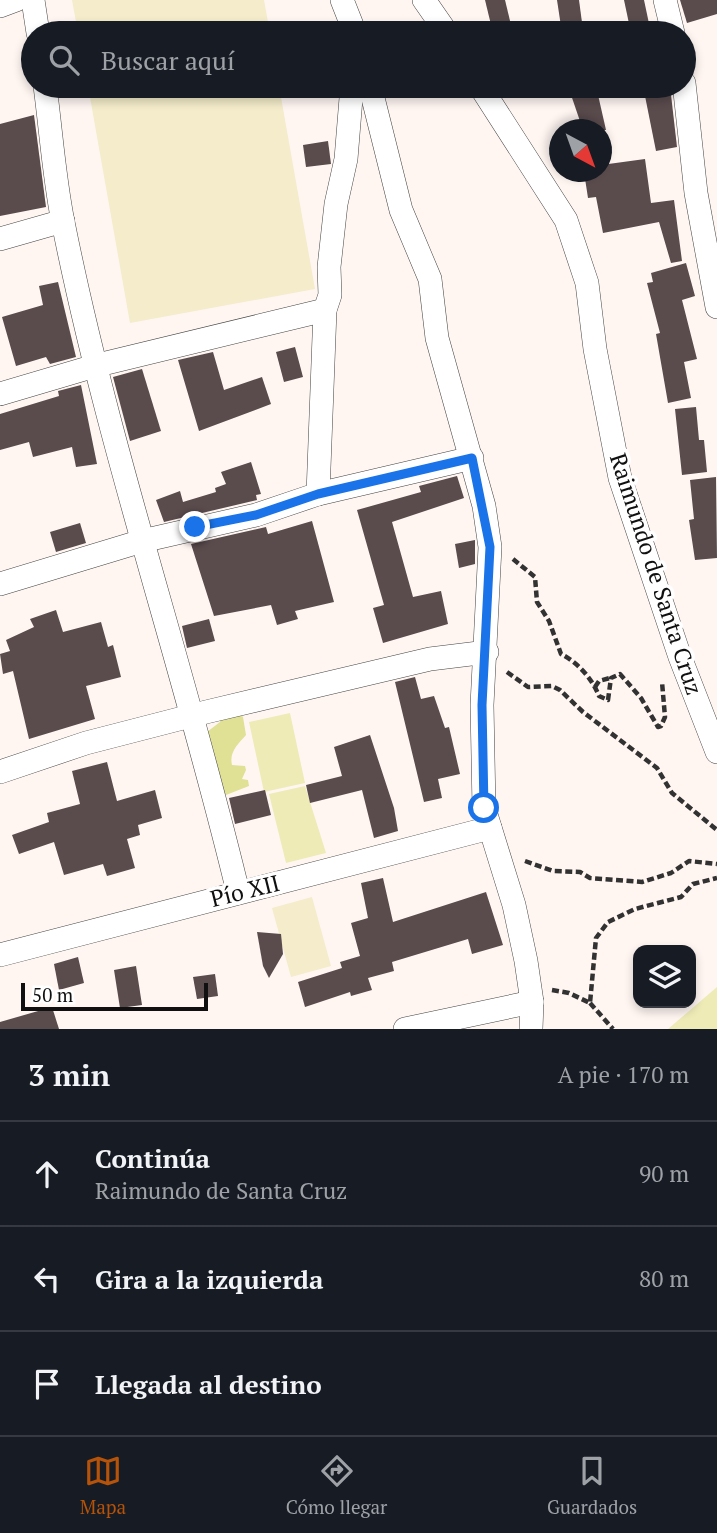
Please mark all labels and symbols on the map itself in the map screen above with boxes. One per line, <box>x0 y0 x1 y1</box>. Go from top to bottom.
north arrow <box>549 119 612 182</box>
street label: Raimundo de Santa Cruz <box>603 449 710 699</box>
route end <box>179 511 210 542</box>
route start <box>468 792 499 823</box>
street label: Pío XII <box>207 867 283 914</box>
scale bar <box>21 980 208 1012</box>

